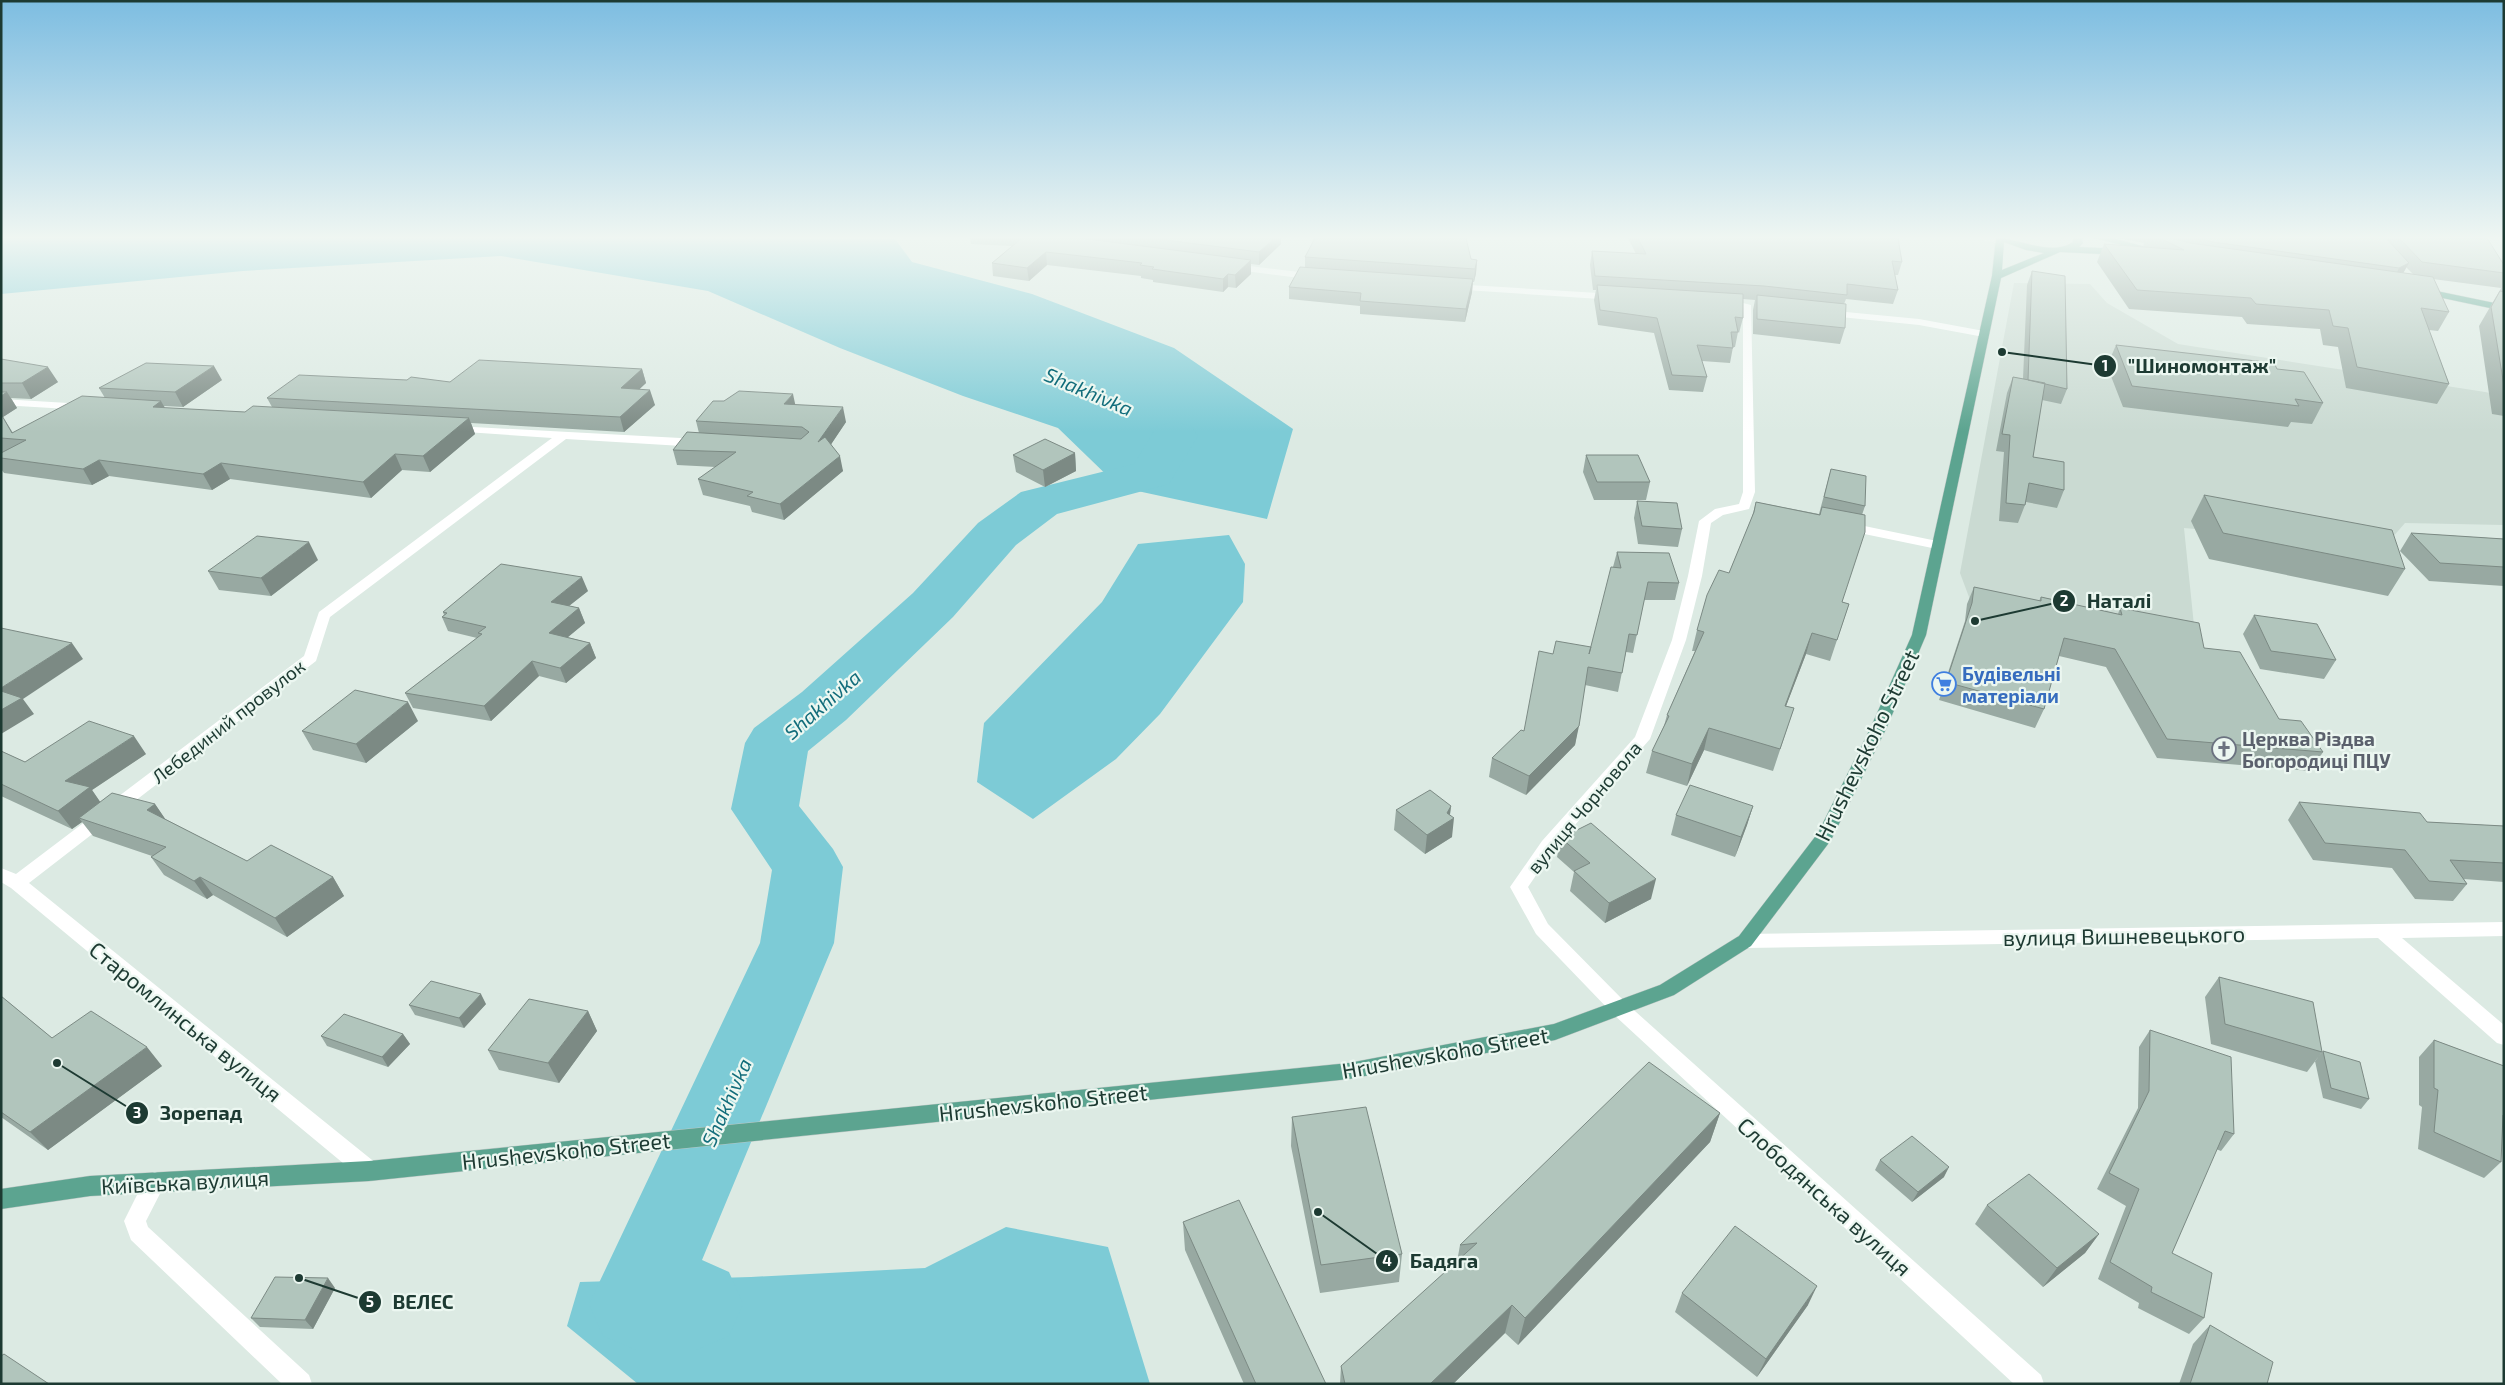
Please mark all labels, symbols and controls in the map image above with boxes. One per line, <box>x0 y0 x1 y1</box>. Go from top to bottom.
callout: "Шиномонтаж" <box>2092 348 2286 383</box>
text: "Шиномонтаж" <box>2128 353 2276 377</box>
text: 1 <box>2102 356 2108 374</box>
water label: Shakhivka <box>1041 362 1137 420</box>
callout: Наталі <box>2052 583 2161 618</box>
text: Наталі <box>2087 588 2151 612</box>
text: 2 <box>2060 591 2069 609</box>
street label: Hrushevskoho Street <box>1808 645 1924 845</box>
street label: Лебединий провулок <box>147 654 310 789</box>
place label: Будівельні матеріали <box>1962 662 2061 707</box>
water label: Shakhivka <box>779 664 865 744</box>
supermarket icon: Будівельні матеріали <box>1931 671 1957 697</box>
place label: Церква Різдва Богородиці ПЦУ <box>2242 727 2391 772</box>
street label: вулиця Чорновола <box>1522 736 1647 878</box>
church icon: Церква Різдва Богородиці ПЦУ <box>2211 736 2237 762</box>
street label: вулиця Вишневецького <box>2003 920 2245 951</box>
street label: Старомлинська вулиця <box>84 935 287 1107</box>
street label: Hrushevskoho Street <box>1340 1021 1550 1083</box>
water label: Shakhivka <box>696 1054 756 1150</box>
street label: Hrushevskoho Street <box>938 1078 1148 1126</box>
callout: Зорепад <box>124 1095 252 1130</box>
text: Зорепад <box>160 1100 243 1124</box>
text: 3 <box>133 1103 141 1121</box>
street label: Слободянська вулиця <box>1732 1111 1917 1281</box>
street label: Hrushevskoho Street <box>461 1126 671 1174</box>
street label: Київська вулиця <box>100 1164 270 1199</box>
callout: Бадяга <box>1375 1243 1489 1278</box>
text: Бадяга <box>1410 1248 1478 1272</box>
text: 4 <box>1382 1251 1392 1269</box>
callout: ВЕЛЕС <box>358 1284 464 1319</box>
text: ВЕЛЕС <box>392 1289 454 1313</box>
text: 5 <box>366 1292 374 1310</box>

